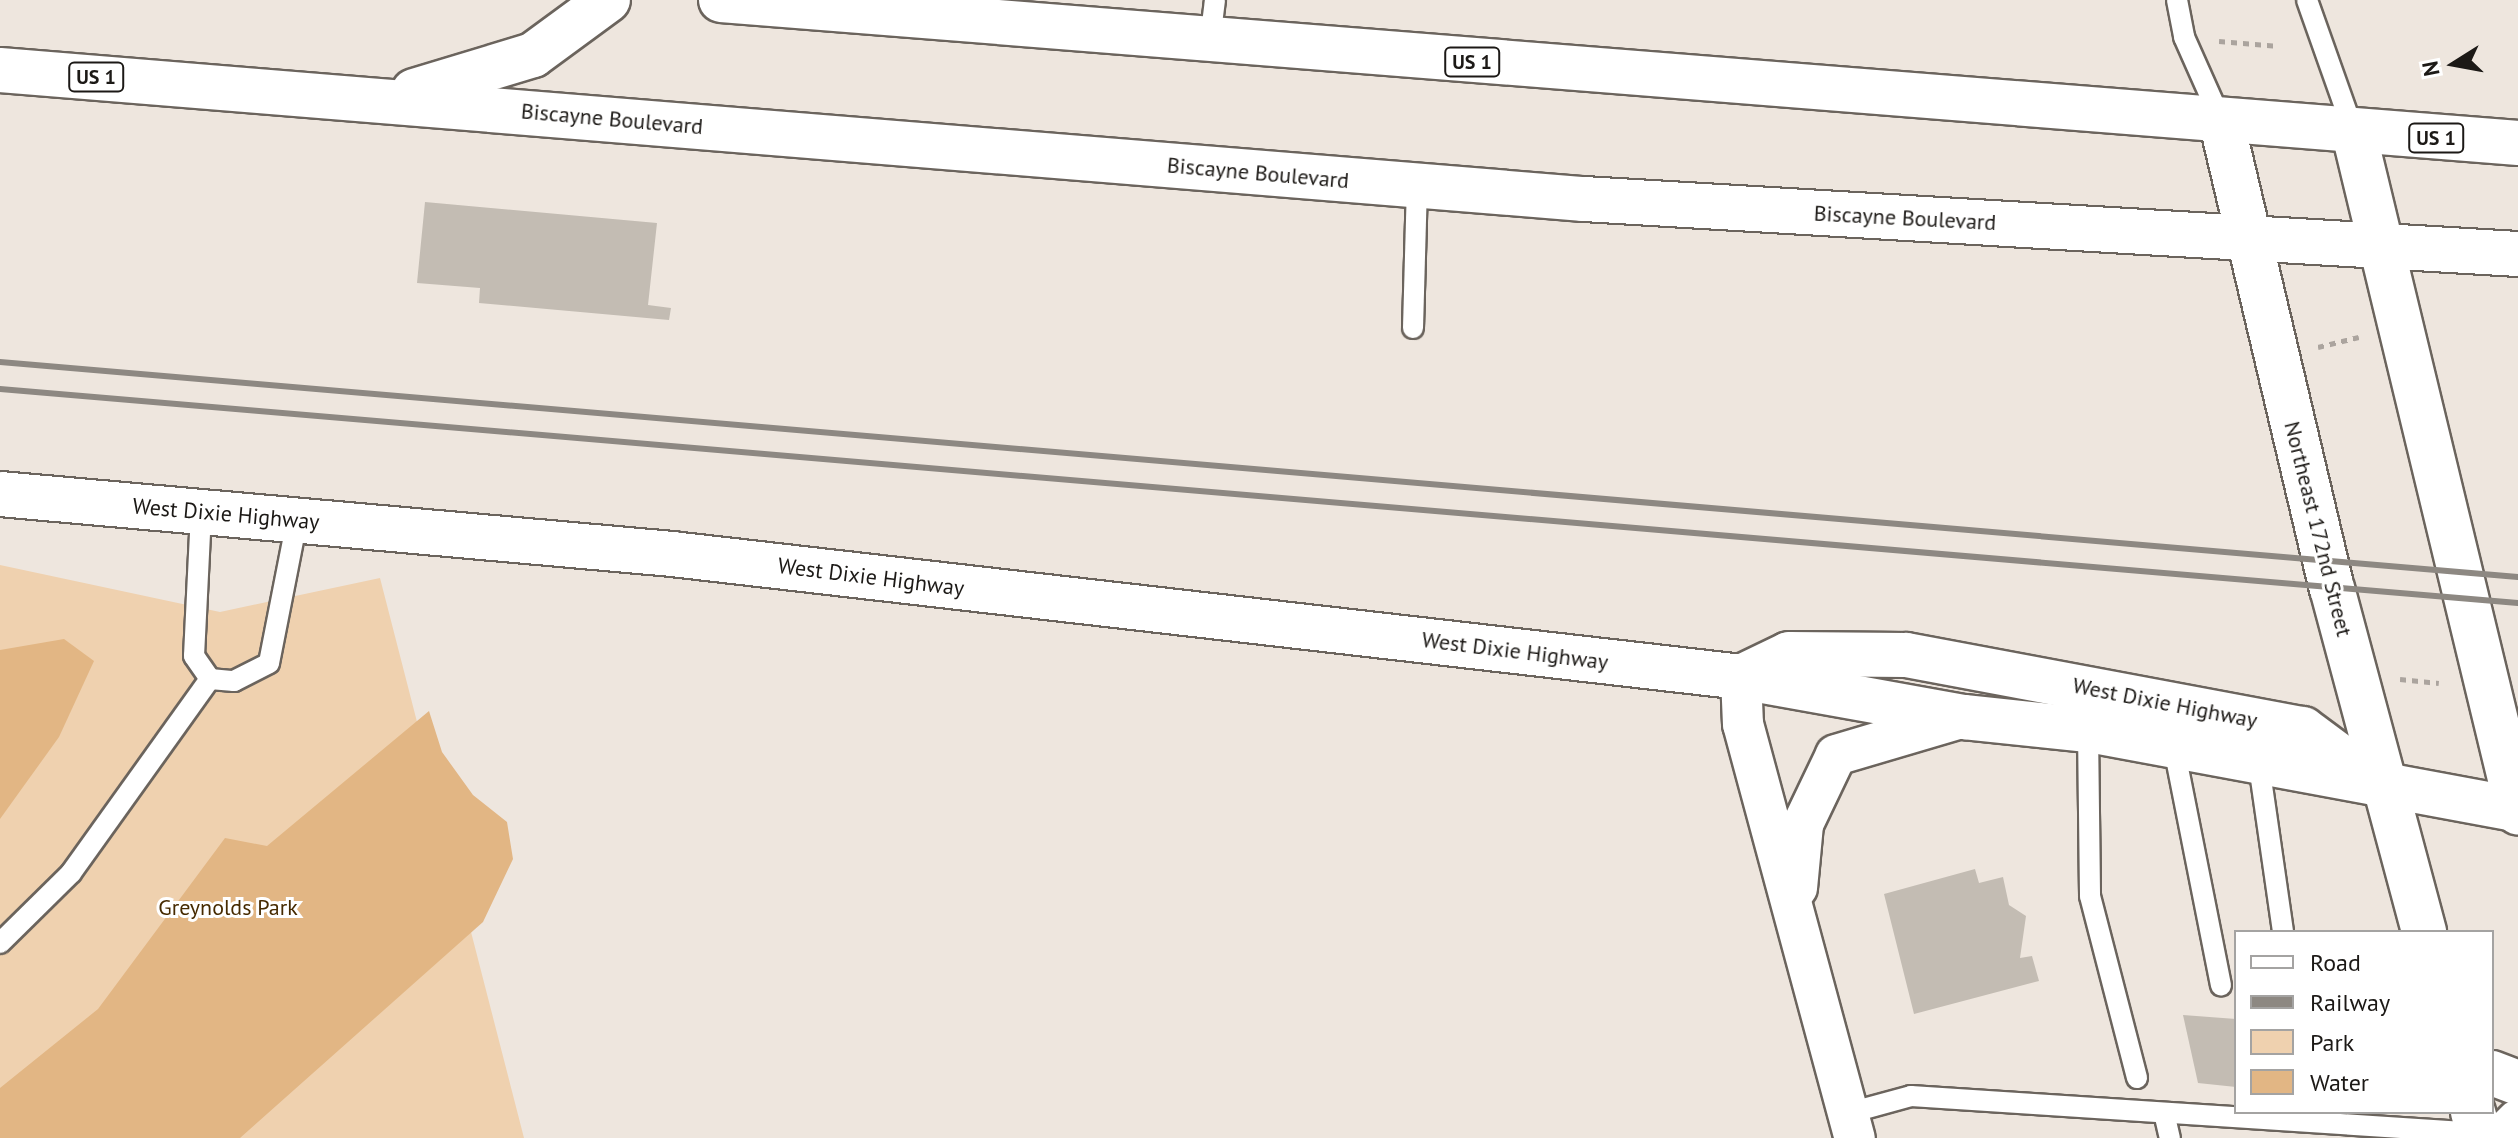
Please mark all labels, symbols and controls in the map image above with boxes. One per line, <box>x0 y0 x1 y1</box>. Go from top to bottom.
north arrow <box>2414 24 2494 104</box>
road number: US 1 <box>1444 46 1500 78</box>
text: N <box>2415 59 2446 78</box>
road number: US 1 <box>68 61 124 93</box>
street label: Biscayne Boulevard <box>520 98 704 140</box>
road number: US 1 <box>2408 122 2464 154</box>
street label: Biscayne Boulevard <box>1166 152 1350 194</box>
street label: Biscayne Boulevard <box>1813 200 1997 236</box>
street label: Northeast 172nd Street <box>2278 419 2358 639</box>
street label: West Dixie Highway <box>131 493 321 535</box>
street label: West Dixie Highway <box>776 552 966 602</box>
street label: West Dixie Highway <box>1420 626 1610 676</box>
street label: West Dixie Highway <box>2070 672 2260 734</box>
park label: Greynolds Park <box>158 895 298 921</box>
legend <box>2234 930 2494 1114</box>
text: Road <box>2310 947 2361 978</box>
text: Railway <box>2310 987 2390 1018</box>
text: Park <box>2310 1027 2354 1058</box>
text: Water <box>2310 1067 2369 1098</box>

